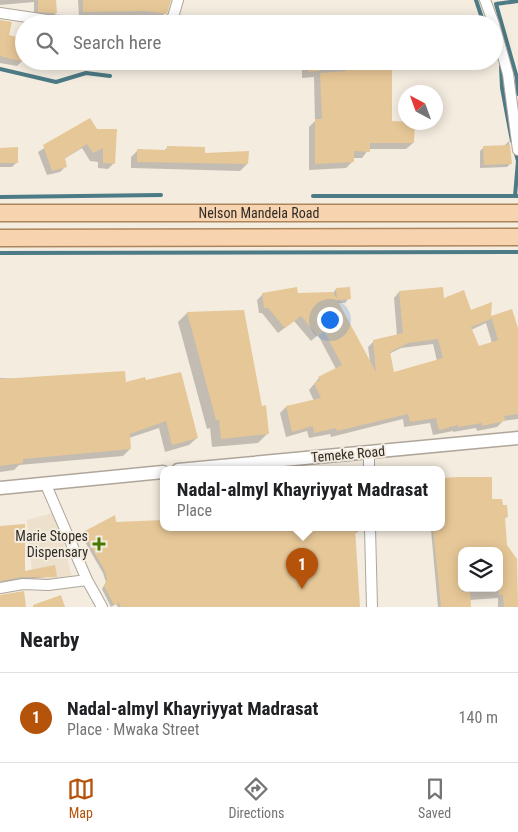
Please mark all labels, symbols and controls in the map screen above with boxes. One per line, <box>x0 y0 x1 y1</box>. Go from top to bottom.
search box <box>15 15 503 70</box>
icon: search <box>33 29 61 57</box>
text: Search here <box>73 31 161 54</box>
north arrow <box>398 85 443 130</box>
street label: Nelson Mandela Road <box>199 205 319 221</box>
your location <box>317 307 343 333</box>
street label: Temeke Road <box>310 443 386 465</box>
popup <box>160 466 445 531</box>
text: Nadal-almyl Khayriyyat Madrasat <box>177 478 428 501</box>
text: Place <box>177 501 212 520</box>
place label: Marie Stopes Dispensary <box>15 528 88 560</box>
marker: Marie Stopes Dispensary <box>92 537 106 551</box>
map controls <box>458 547 503 592</box>
button: layers <box>458 547 503 592</box>
pin: 1 <box>286 548 318 589</box>
text: Nearby <box>20 628 79 652</box>
text: Nadal-almyl Khayriyyat Madrasat <box>67 697 318 720</box>
text: 1 <box>32 708 40 727</box>
text: 140 m <box>459 708 498 727</box>
text: Place · Mwaka Street <box>67 720 200 739</box>
tab: Map <box>67 775 95 821</box>
tab: Directions <box>228 775 284 821</box>
tab: Saved <box>418 775 451 821</box>

